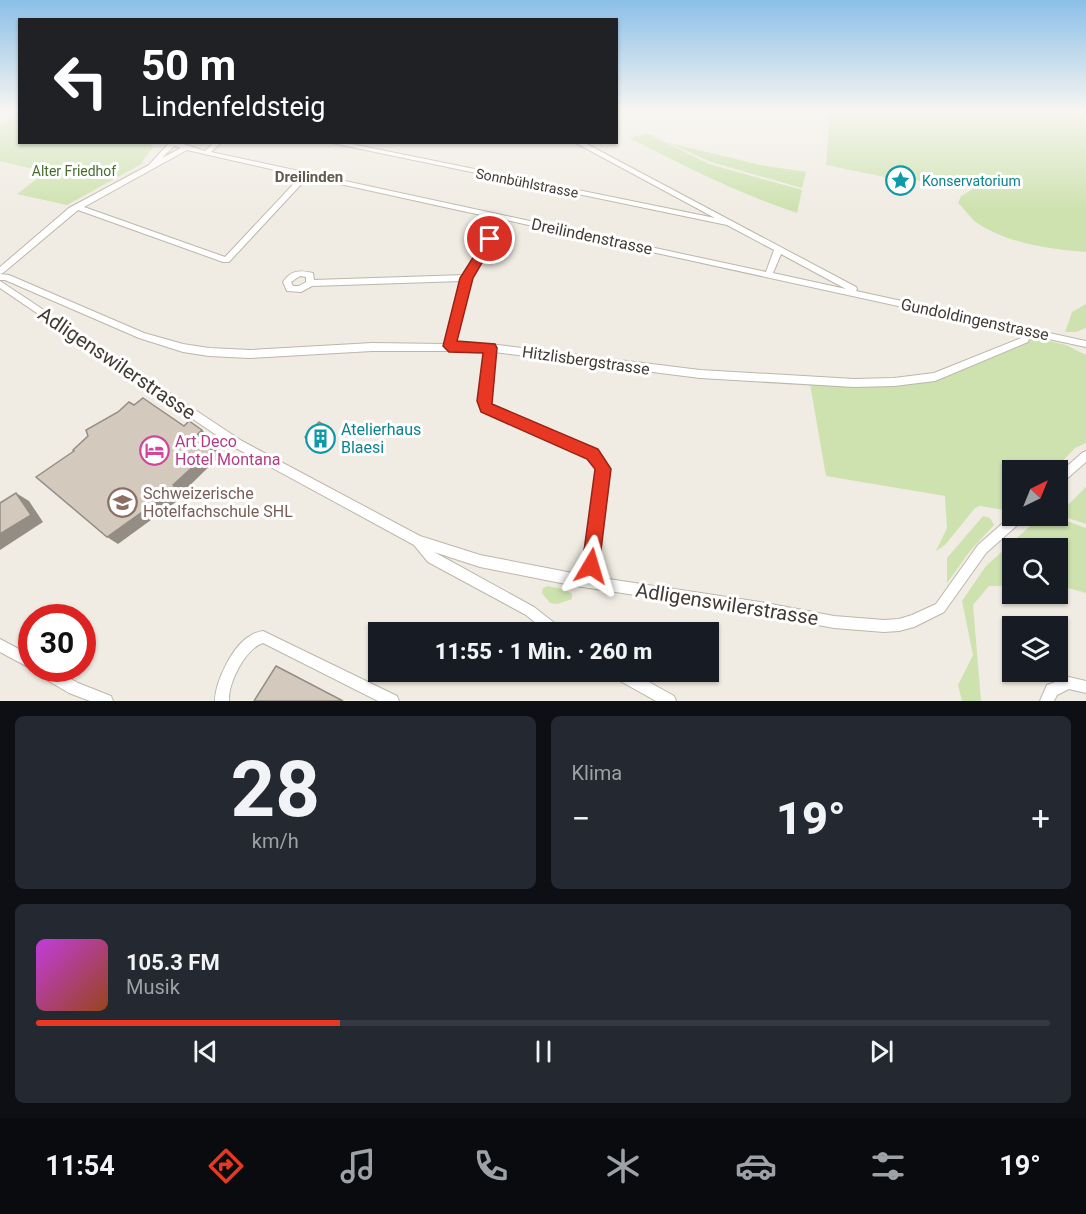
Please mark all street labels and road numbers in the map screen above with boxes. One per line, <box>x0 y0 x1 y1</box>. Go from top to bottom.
street label: Sonnbühlstrasse <box>474 165 580 201</box>
street label: Dreilindenstrasse <box>530 214 654 259</box>
street label: Gundoldingenstrasse <box>899 295 1051 344</box>
street label: Adligenswilerstrasse <box>34 301 200 425</box>
street label: Hitzlisbergstrasse <box>521 342 651 379</box>
street label: Adligenswilerstrasse <box>634 578 820 630</box>

